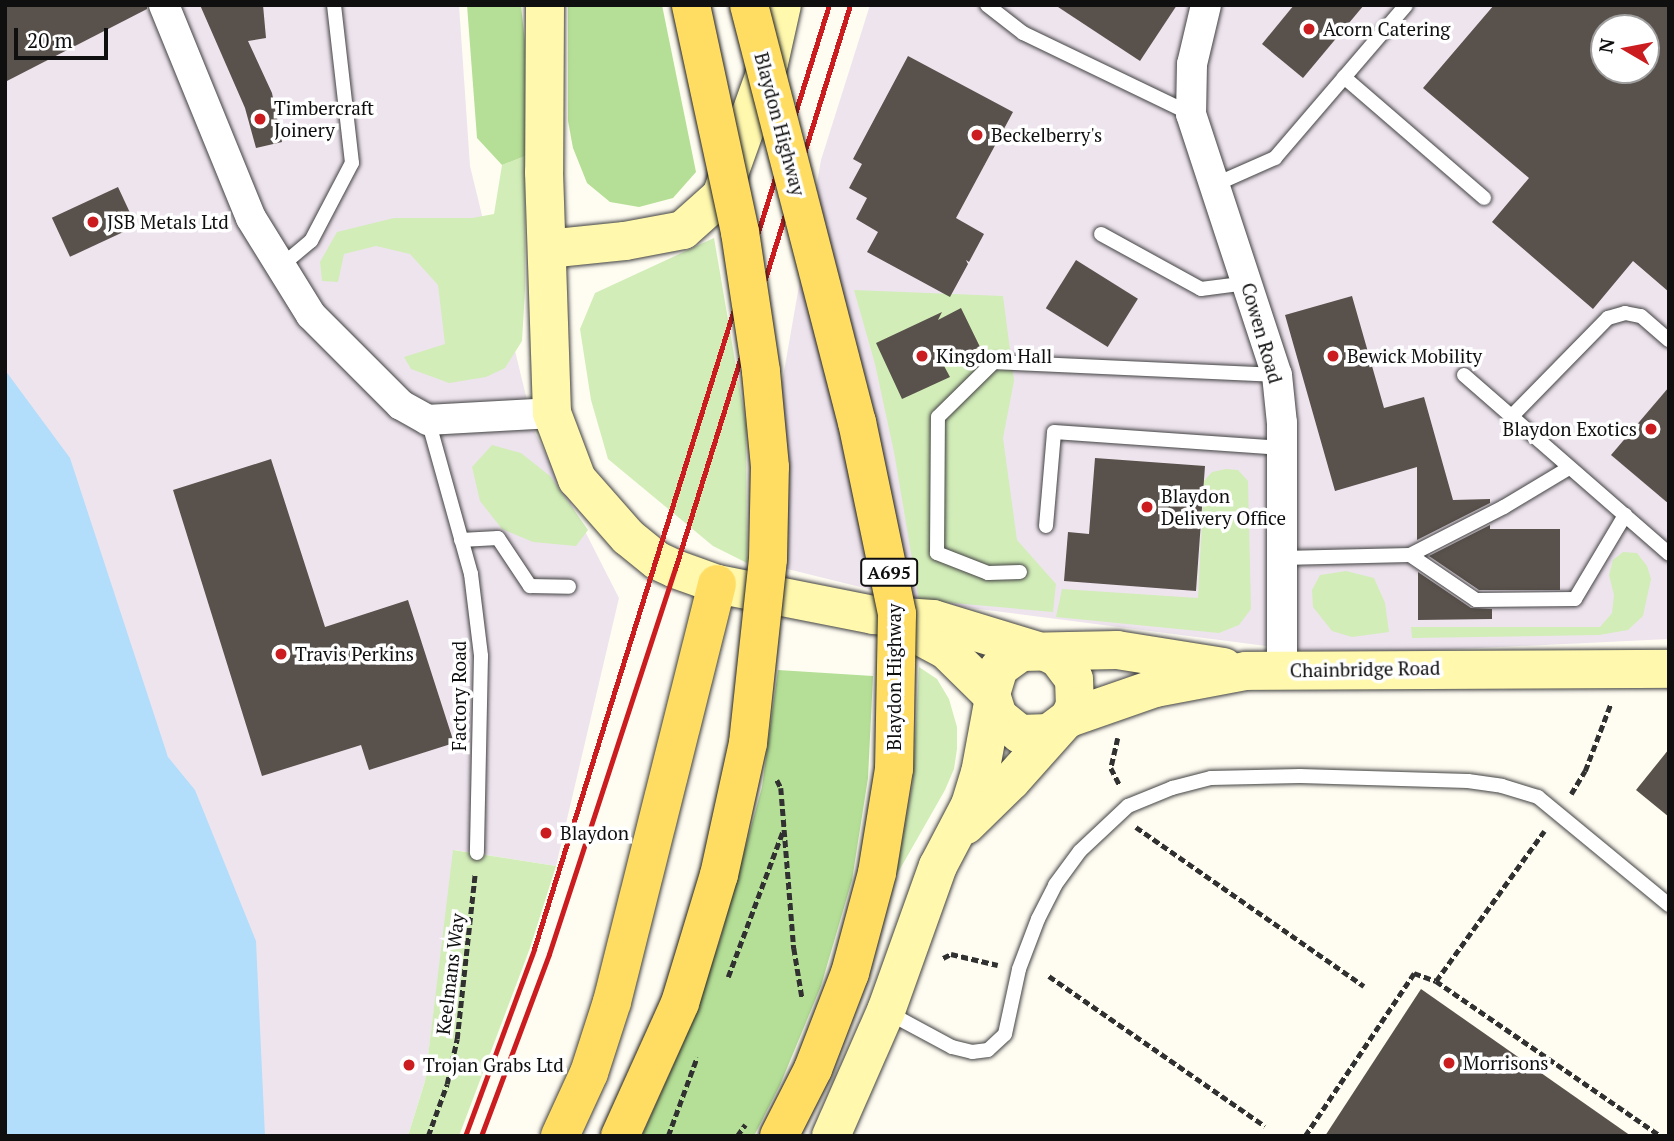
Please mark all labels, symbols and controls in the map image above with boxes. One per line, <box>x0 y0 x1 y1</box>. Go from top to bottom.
scale bar <box>18 14 112 58</box>
north arrow <box>1590 14 1660 84</box>
place label: Acorn Catering <box>1323 18 1450 40</box>
marker: Acorn Catering <box>1301 21 1317 37</box>
text: 20 m <box>27 26 73 54</box>
text: N <box>1592 36 1619 55</box>
street label: Blaydon Highway <box>750 50 810 198</box>
place label: Timbercraft Joinery <box>274 97 374 141</box>
marker: Timbercraft Joinery <box>252 111 268 127</box>
place label: Beckelberry's <box>991 124 1102 146</box>
marker: Beckelberry's <box>969 127 985 143</box>
place label: JSB Metals Ltd <box>107 211 229 233</box>
marker: JSB Metals Ltd <box>85 214 101 230</box>
street label: Cowen Road <box>1237 280 1287 386</box>
place label: Kingdom Hall <box>936 345 1052 367</box>
place label: Bewick Mobility <box>1347 345 1482 367</box>
marker: Kingdom Hall <box>914 348 930 364</box>
marker: Bewick Mobility <box>1325 348 1341 364</box>
place label: Blaydon Exotics <box>1503 418 1637 440</box>
marker: Blaydon Exotics <box>1643 421 1659 437</box>
place label: Blaydon Delivery Office <box>1161 485 1286 529</box>
marker: Blaydon Delivery Office <box>1139 499 1155 515</box>
road number: A695 <box>859 558 919 586</box>
street label: Blaydon Highway <box>883 603 905 751</box>
street label: Factory Road <box>448 641 470 751</box>
place label: Travis Perkins <box>295 643 414 665</box>
marker: Travis Perkins <box>273 646 289 662</box>
street label: Chainbridge Road <box>1290 656 1440 682</box>
place label: Blaydon <box>560 822 629 844</box>
marker: Blaydon <box>538 825 554 841</box>
street label: Keelmans Way <box>431 912 469 1036</box>
place label: Morrisons <box>1463 1052 1549 1074</box>
place label: Trojan Grabs Ltd <box>423 1054 564 1076</box>
marker: Morrisons <box>1441 1055 1457 1071</box>
marker: Trojan Grabs Ltd <box>401 1057 417 1073</box>

